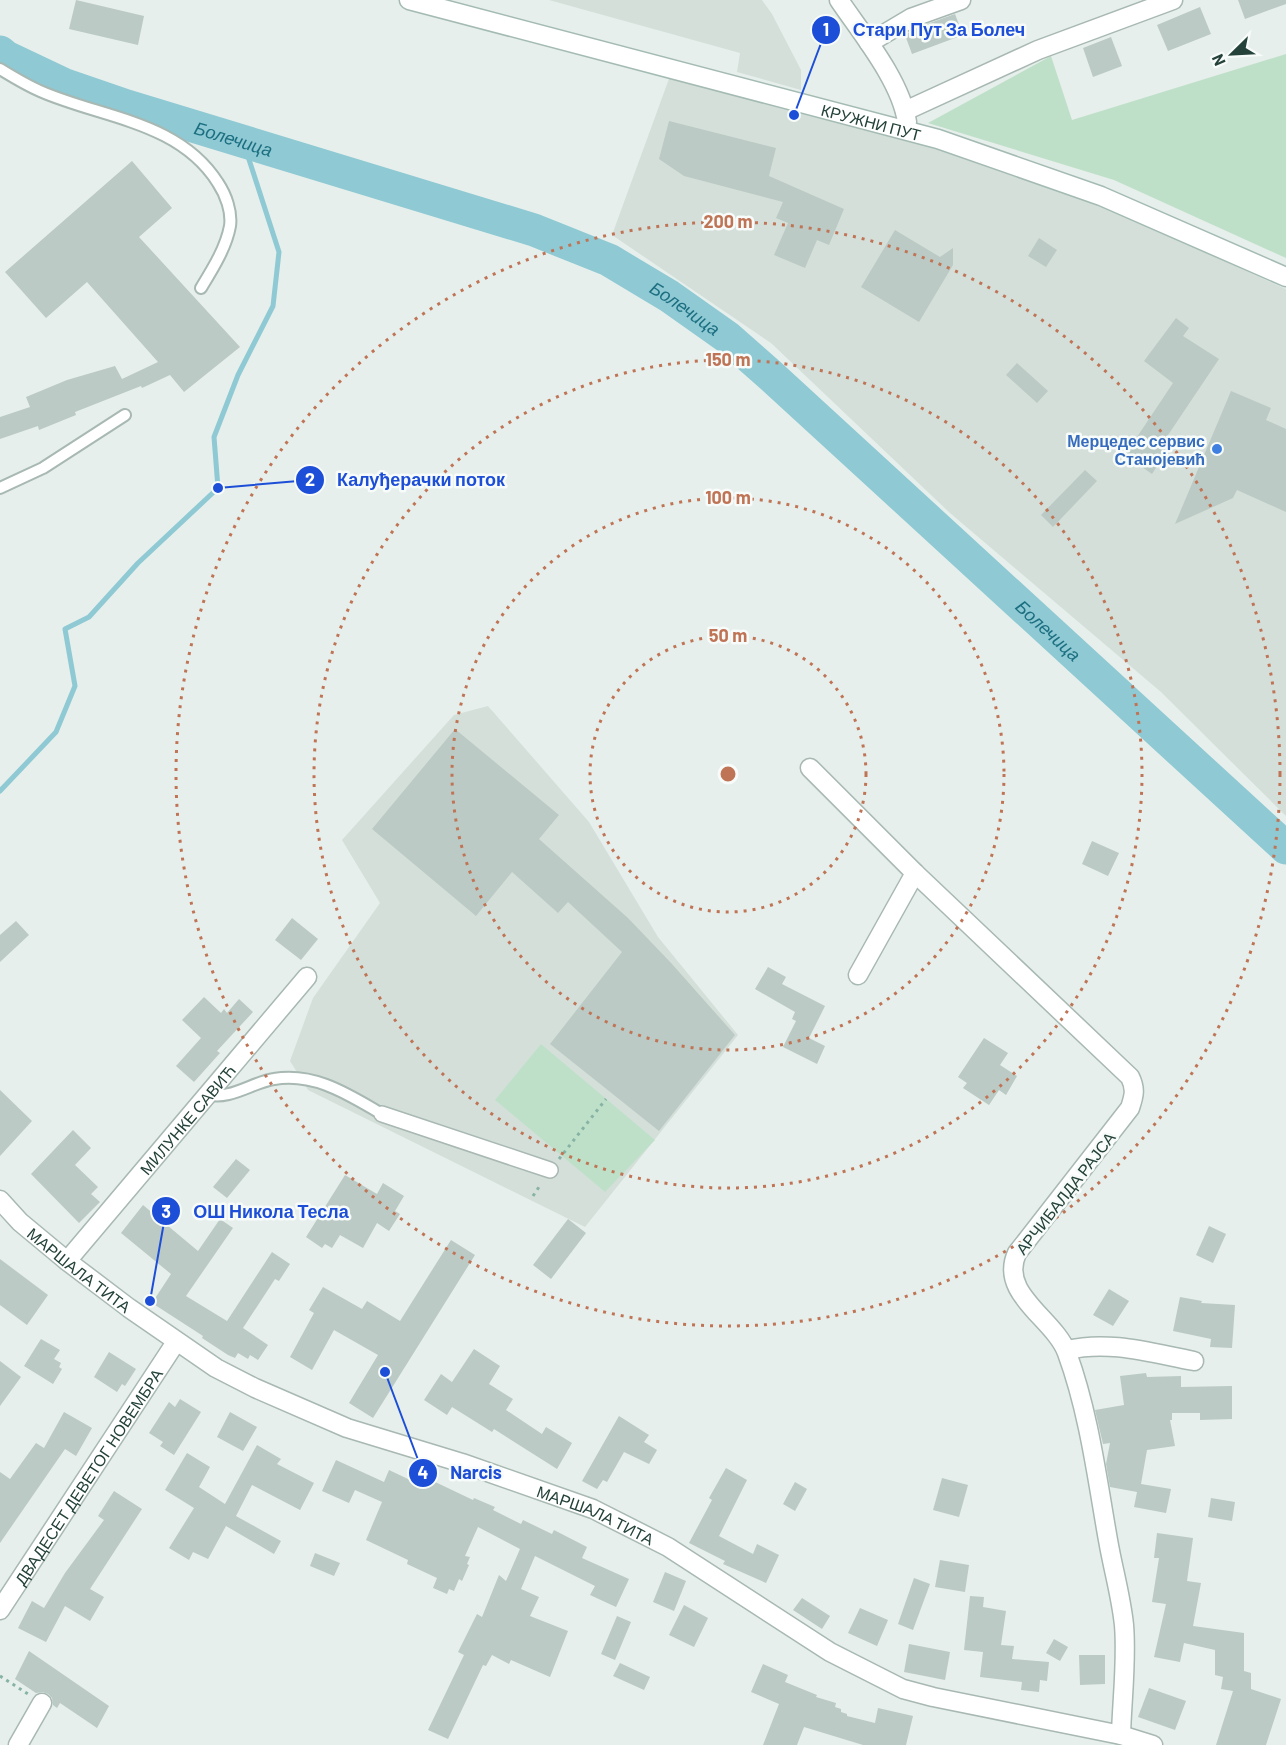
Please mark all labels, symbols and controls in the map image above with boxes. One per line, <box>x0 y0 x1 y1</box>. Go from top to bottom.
callout: Стари Пут За Болеч <box>811 12 1038 48</box>
text: 1 <box>823 18 829 40</box>
text: Стари Пут За Болеч <box>853 18 1025 40</box>
north arrow <box>1202 24 1262 84</box>
text: N <box>1207 52 1229 69</box>
street label: КРУЖНИ ПУТ <box>819 99 923 144</box>
water label: Болечица <box>192 116 275 161</box>
text: 200 m <box>703 210 753 232</box>
water label: Болечица <box>646 276 725 340</box>
text: 150 m <box>706 348 750 370</box>
place label: Мерцедес сервис Станојевић <box>1067 431 1205 468</box>
marker: Мерцедес сервис Станојевић <box>1210 442 1224 456</box>
callout: Калуђерачки поток <box>295 462 517 498</box>
text: 2 <box>305 468 315 490</box>
text: Калуђерачки поток <box>337 468 506 490</box>
text: 100 m <box>705 486 751 508</box>
water label: Болечица <box>1011 595 1086 666</box>
text: 50 m <box>709 624 747 646</box>
centre of rings <box>718 764 738 784</box>
street label: МИЛУНКЕ САВИЋ <box>135 1060 239 1178</box>
street label: АРЧИБАЛДА РАЈСА <box>1011 1128 1119 1258</box>
callout: ОШ Никола Тесла <box>151 1193 361 1229</box>
text: 3 <box>161 1200 171 1222</box>
text: ОШ Никола Тесла <box>193 1200 350 1222</box>
street label: МАРШАЛА ТИТА <box>24 1223 135 1316</box>
street label: ДВАДЕСЕТ ДЕВЕТОГ НОВЕМБРА <box>10 1364 166 1588</box>
callout: Narcis <box>408 1455 513 1491</box>
text: 4 <box>418 1461 429 1483</box>
text: Narcis <box>450 1461 502 1483</box>
street label: МАРШАЛА ТИТА <box>535 1481 658 1548</box>

